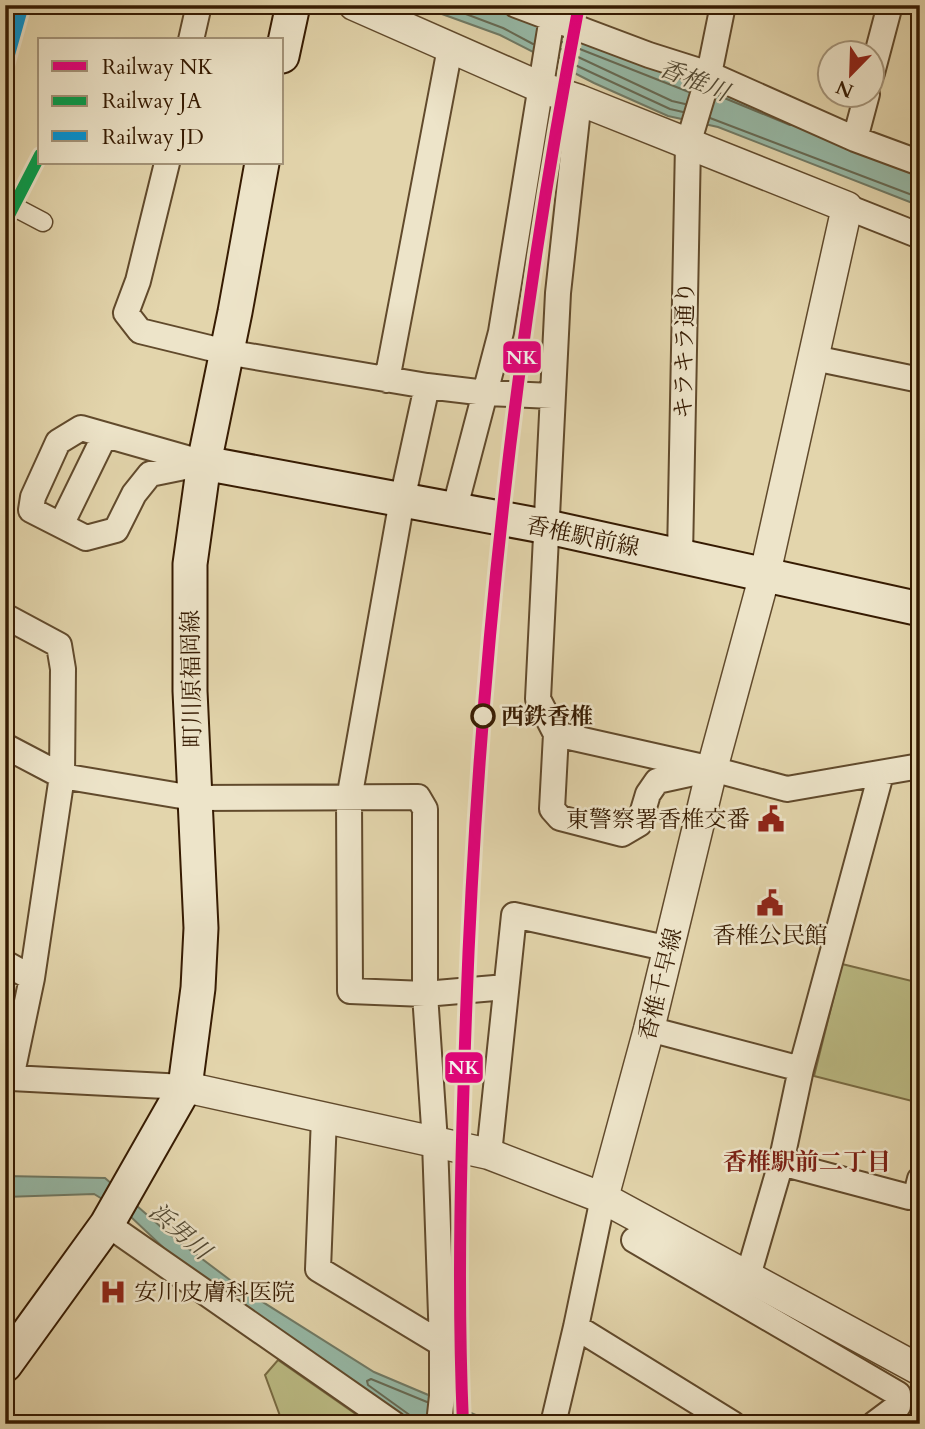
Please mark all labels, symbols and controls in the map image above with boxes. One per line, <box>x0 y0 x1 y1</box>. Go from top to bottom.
legend <box>38 38 284 164</box>
north arrow <box>816 38 886 108</box>
water label: 香椎川 <box>654 52 736 110</box>
text: Railway NK <box>102 53 213 82</box>
text: N <box>832 73 857 104</box>
text: Railway JA <box>102 87 202 116</box>
text: Railway JD <box>102 123 204 152</box>
street label: キラキラ通り <box>668 281 701 419</box>
line badge: NK <box>502 340 542 374</box>
text: NK <box>506 345 539 371</box>
street label: 香椎駅前線 <box>523 509 642 564</box>
street label: 町川原福岡線 <box>175 610 208 748</box>
place label: 西鉄香椎 <box>501 701 593 732</box>
marker: 西鉄香椎 <box>471 704 495 728</box>
place label: 東警察署香椎交番 <box>566 804 750 835</box>
public building icon: 東警察署香椎交番 <box>756 804 786 834</box>
public building icon: 香椎公民館 <box>755 888 785 918</box>
place label: 香椎公民館 <box>713 920 828 951</box>
street label: 香椎千早線 <box>632 925 689 1044</box>
line badge: NK <box>444 1051 484 1084</box>
text: NK <box>448 1055 481 1081</box>
district label: 香椎駅前二丁目 <box>723 1146 891 1179</box>
water label: 浜男川 <box>142 1195 220 1269</box>
hospital icon: 安川皮膚科医院 <box>98 1277 128 1307</box>
place label: 安川皮膚科医院 <box>134 1277 295 1308</box>

